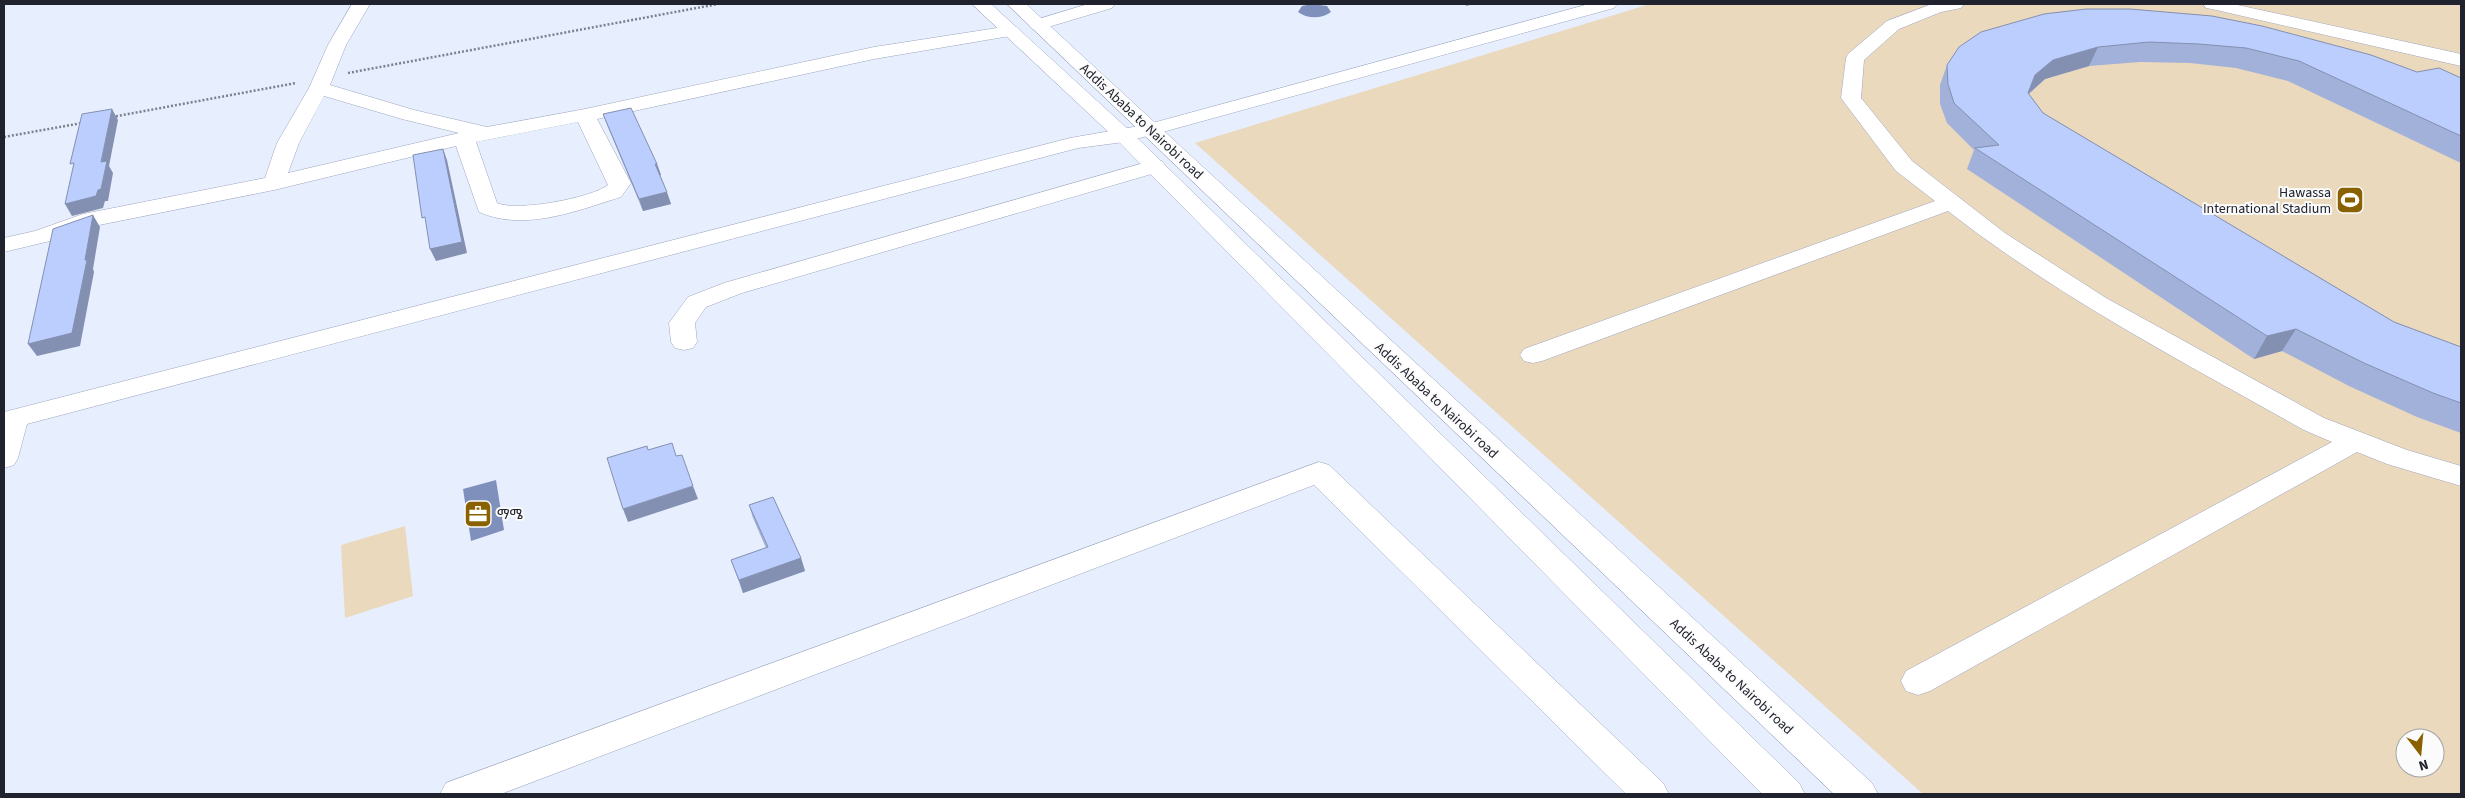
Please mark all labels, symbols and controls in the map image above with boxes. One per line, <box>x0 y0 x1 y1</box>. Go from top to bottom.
street label: Addis Ababa to Nairobi road <box>1075 59 1208 184</box>
place label: Hawassa International Stadium <box>2203 183 2331 219</box>
sports icon: Hawassa International Stadium <box>2335 185 2365 215</box>
street label: Addis Ababa to Nairobi road <box>1370 338 1503 463</box>
office icon: ማሜ <box>463 499 493 529</box>
place label: ማሜ <box>497 505 523 525</box>
street label: Addis Ababa to Nairobi road <box>1665 614 1798 739</box>
north arrow <box>2395 728 2445 778</box>
text: N <box>2416 754 2431 775</box>

